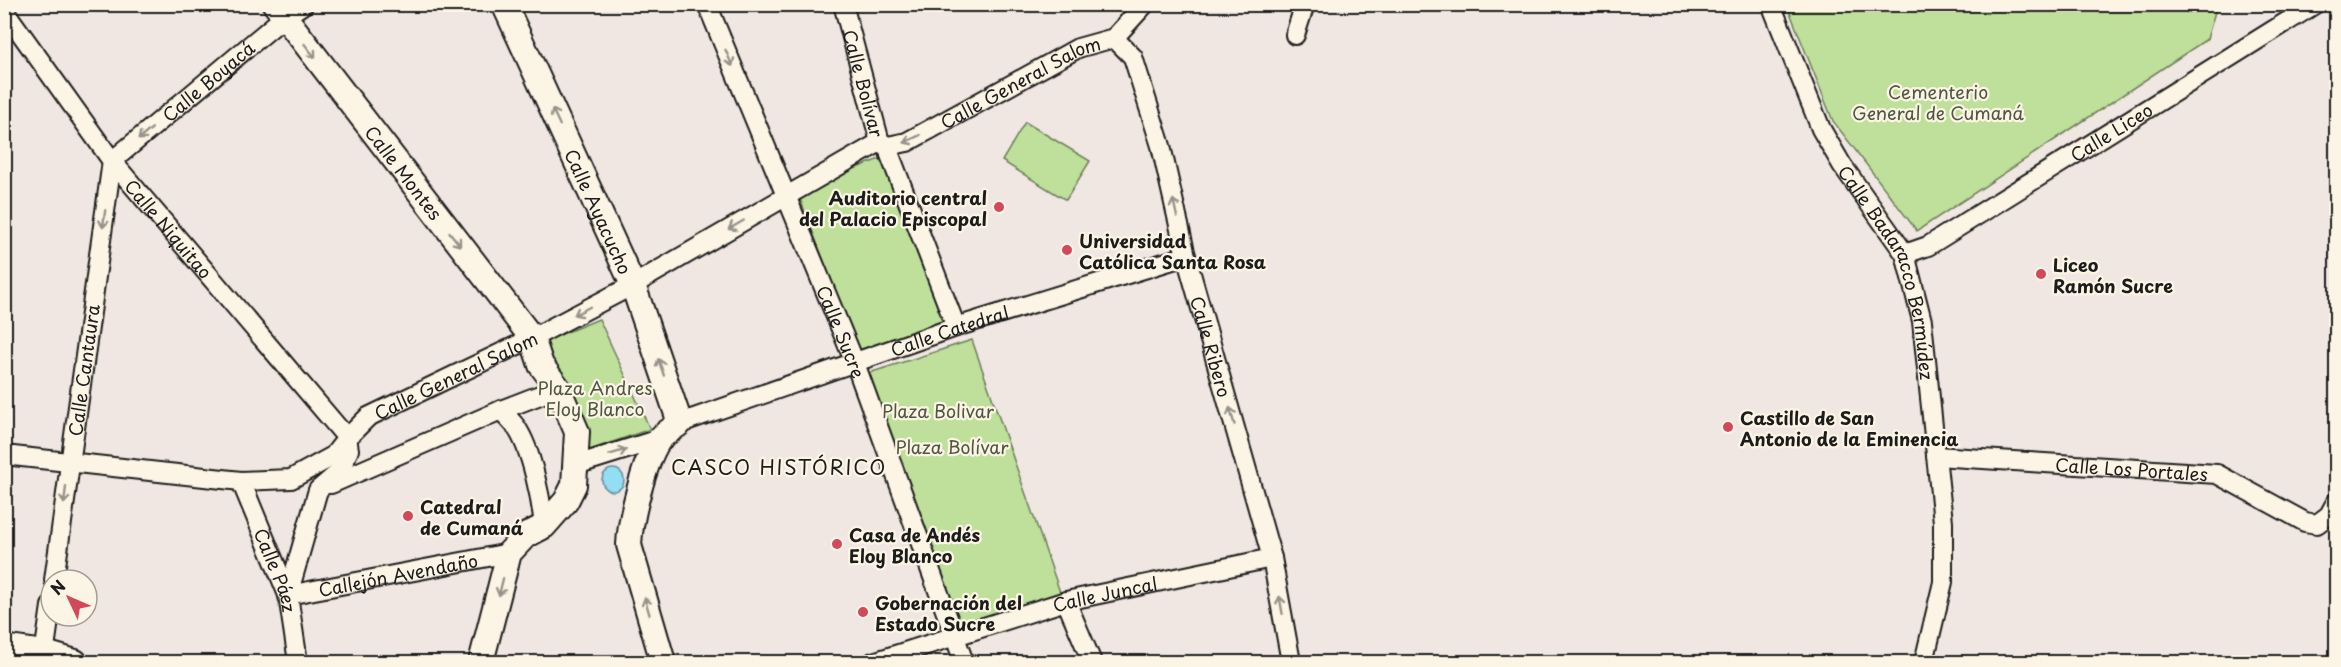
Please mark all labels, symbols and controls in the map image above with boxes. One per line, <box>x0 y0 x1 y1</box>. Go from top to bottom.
street label: Calle Bolívar <box>837 26 892 141</box>
street label: Calle General Salom <box>935 29 1104 135</box>
street label: Calle Boyacá <box>156 34 260 127</box>
one-way arrow <box>304 43 317 59</box>
one-way arrow <box>724 49 735 67</box>
park label: Cementerio General de Cumaná <box>1852 78 2025 126</box>
street label: Calle Liceo <box>2064 96 2157 168</box>
one-way arrow <box>549 108 561 126</box>
street label: Calle Montes <box>359 119 449 225</box>
one-way arrow <box>137 127 153 140</box>
one-way arrow <box>904 133 922 145</box>
street label: Calle Ayacucho <box>559 144 640 278</box>
street label: Calle Badaracco Bermúdez <box>1832 159 1942 381</box>
street label: Calle Niquitao <box>119 173 219 284</box>
place label: Auditorio central del Palacio Episcopal <box>799 184 987 232</box>
one-way arrow <box>1169 199 1180 218</box>
marker: Auditorio central del Palacio Episcopal <box>992 200 1006 214</box>
one-way arrow <box>99 208 110 228</box>
one-way arrow <box>728 220 745 232</box>
place label: Universidad Católica Santa Rosa <box>1079 227 1266 275</box>
one-way arrow <box>449 230 462 246</box>
marker: Universidad Católica Santa Rosa <box>1060 243 1074 257</box>
place label: Liceo Ramón Sucre <box>2053 251 2173 299</box>
marker: Liceo Ramón Sucre <box>2034 267 2048 281</box>
street label: Calle Sucre <box>811 281 873 382</box>
street label: Calle Ribero <box>1185 293 1239 400</box>
street label: Calle Catedral <box>887 298 1012 362</box>
street label: Calle Cantaura <box>61 302 106 438</box>
one-way arrow <box>574 306 592 318</box>
street label: Calle General Salom <box>369 324 542 426</box>
one-way arrow <box>655 359 666 377</box>
park label: Plaza Andres Eloy Blanco <box>538 374 652 422</box>
park label: Plaza Bolivar <box>882 397 995 424</box>
place label: Castillo de San Antonio de la Eminencia <box>1740 404 1959 452</box>
one-way arrow <box>1226 407 1237 426</box>
marker: Castillo de San Antonio de la Eminencia <box>1721 420 1735 434</box>
park label: Plaza Bolívar <box>895 433 1009 460</box>
one-way arrow <box>608 446 627 457</box>
street label: Calle Los Portales <box>2054 450 2209 487</box>
district label: CASCO HISTÓRICO <box>671 452 887 482</box>
one-way arrow <box>60 485 71 504</box>
place label: Catedral de Cumaná <box>420 493 524 541</box>
marker: Catedral de Cumaná <box>401 509 415 523</box>
place label: Casa de Andés Eloy Blanco <box>849 521 981 569</box>
street label: Calle Páez <box>248 524 304 614</box>
marker: Casa de Andés Eloy Blanco <box>830 537 844 551</box>
street label: Callejón Avendaño <box>316 546 480 602</box>
north arrow <box>39 568 99 628</box>
street label: Calle Juncal <box>1049 569 1160 618</box>
text: N <box>44 574 71 600</box>
one-way arrow <box>494 578 506 597</box>
place label: Gobernación del Estado Sucre <box>875 589 1022 637</box>
one-way arrow <box>1275 596 1286 615</box>
one-way arrow <box>641 597 652 616</box>
marker: Gobernación del Estado Sucre <box>856 605 870 619</box>

